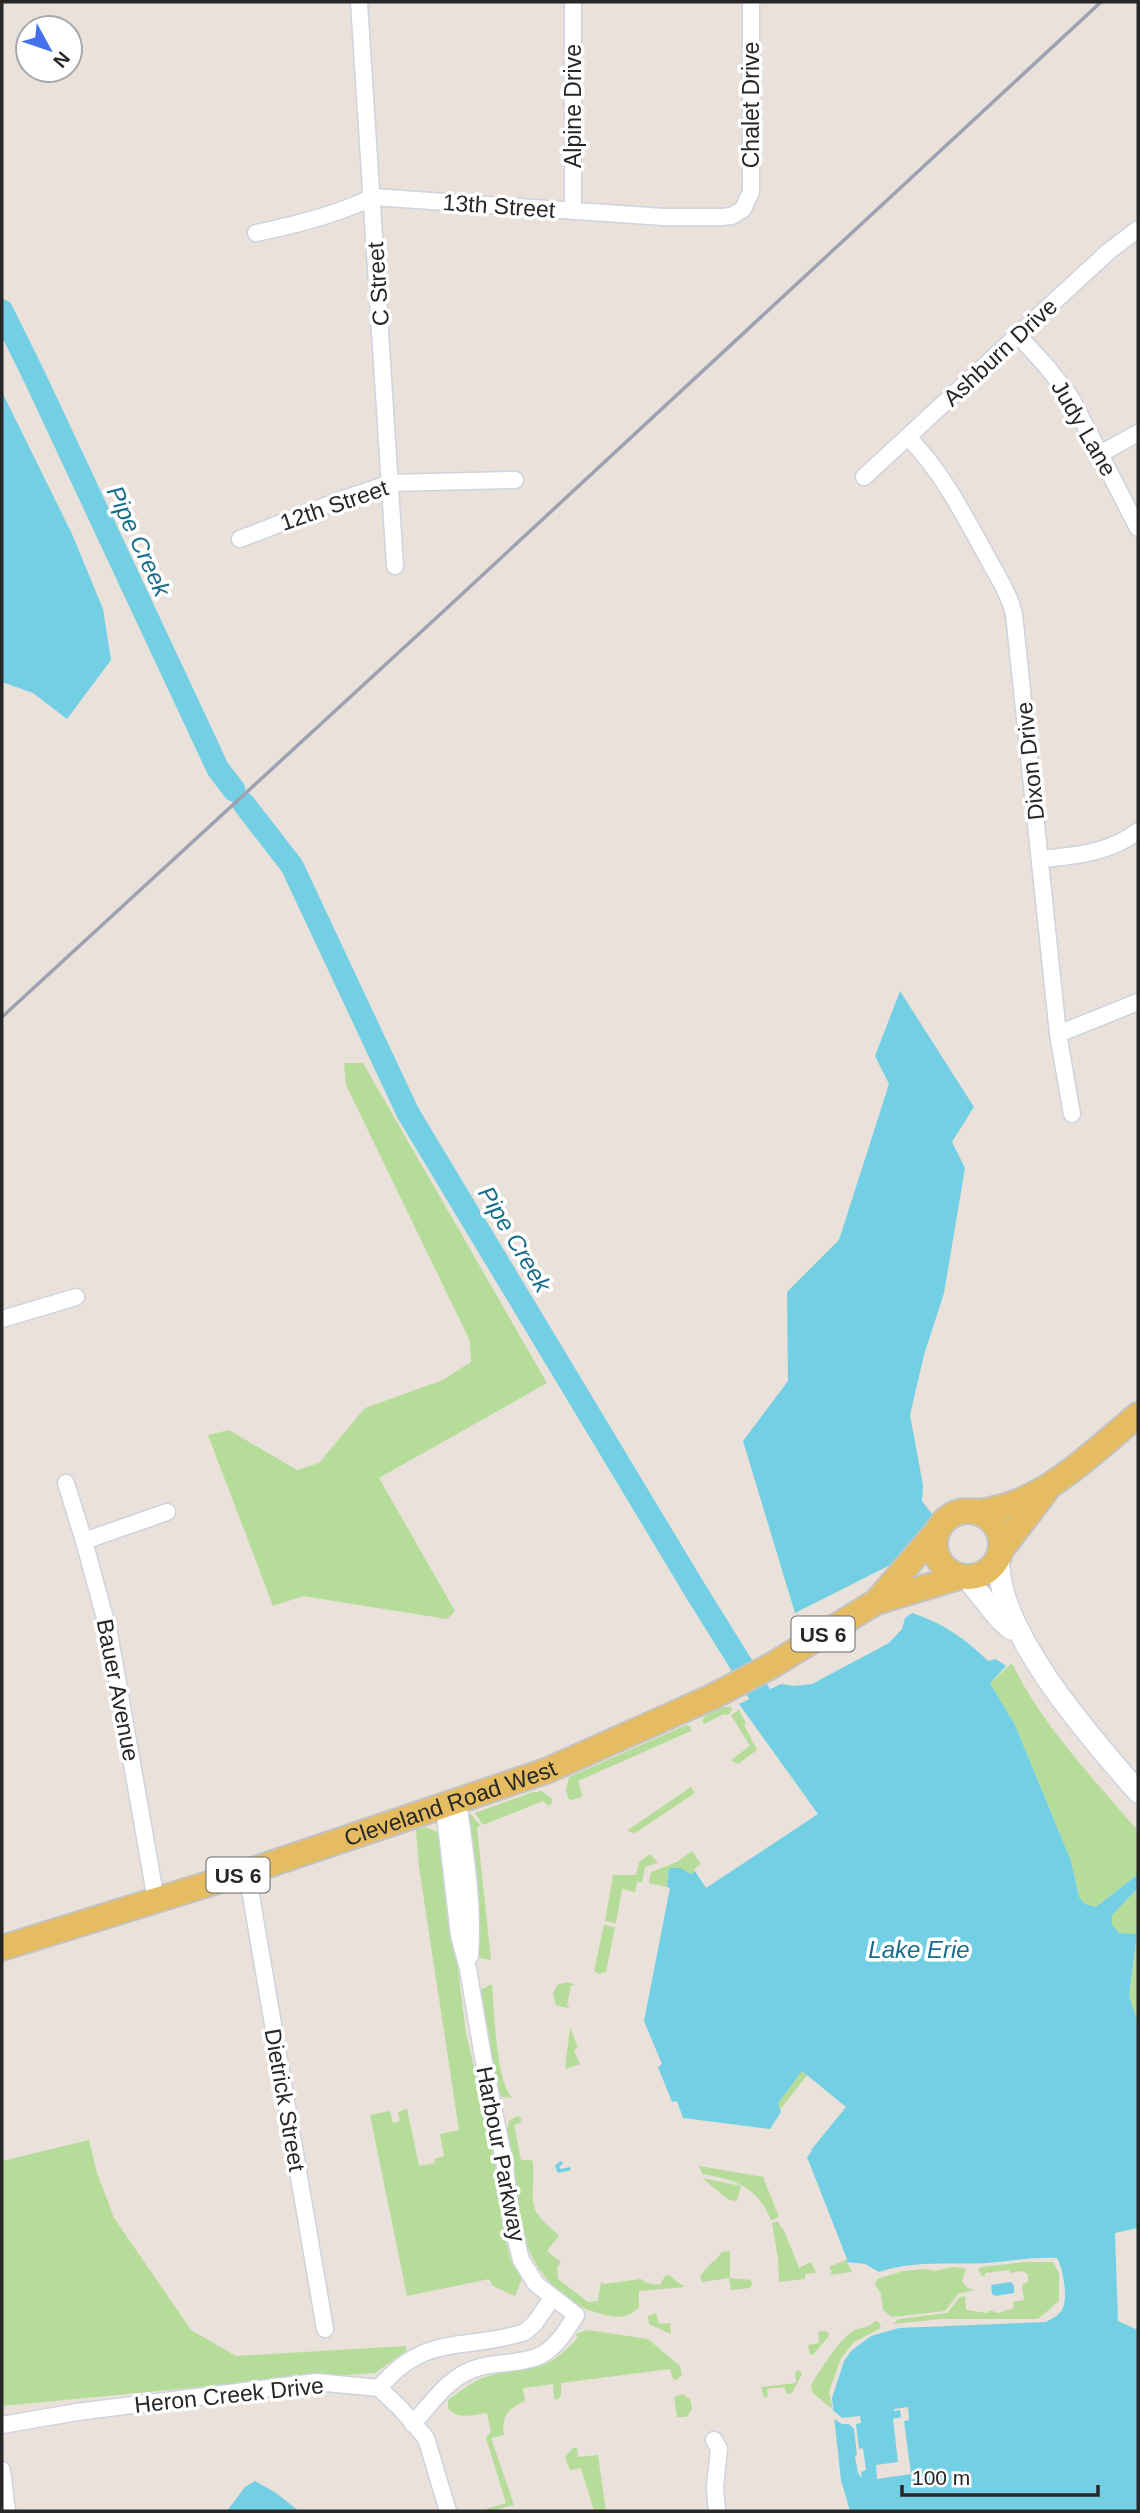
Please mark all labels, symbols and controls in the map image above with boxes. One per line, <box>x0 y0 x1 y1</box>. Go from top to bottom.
north arrow <box>14 14 84 84</box>
street label: Chalet Drive <box>738 42 764 168</box>
street label: Alpine Drive <box>560 44 586 168</box>
text: N <box>49 48 74 72</box>
street label: 13th Street <box>442 189 557 223</box>
street label: C Street <box>362 240 394 327</box>
street label: Ashburn Drive <box>938 293 1062 411</box>
street label: Judy Lane <box>1046 376 1122 480</box>
street label: 12th Street <box>277 474 392 536</box>
water label: Pipe Creek <box>102 481 177 602</box>
street label: Dixon Drive <box>1011 701 1049 821</box>
water label: Pipe Creek <box>473 1181 558 1299</box>
road number: US 6 <box>792 1616 854 1652</box>
street label: Bauer Avenue <box>91 1617 145 1763</box>
street label: Cleveland Road West <box>341 1755 561 1851</box>
road number: US 6 <box>206 1857 270 1892</box>
water label: Lake Erie <box>868 1936 970 1963</box>
street label: Dietrick Street <box>260 2027 310 2174</box>
street label: Harbour Parkway <box>471 2064 531 2244</box>
street label: Heron Creek Drive <box>133 2372 325 2418</box>
scale bar <box>902 2454 1098 2498</box>
text: 100 m <box>912 2466 970 2489</box>

